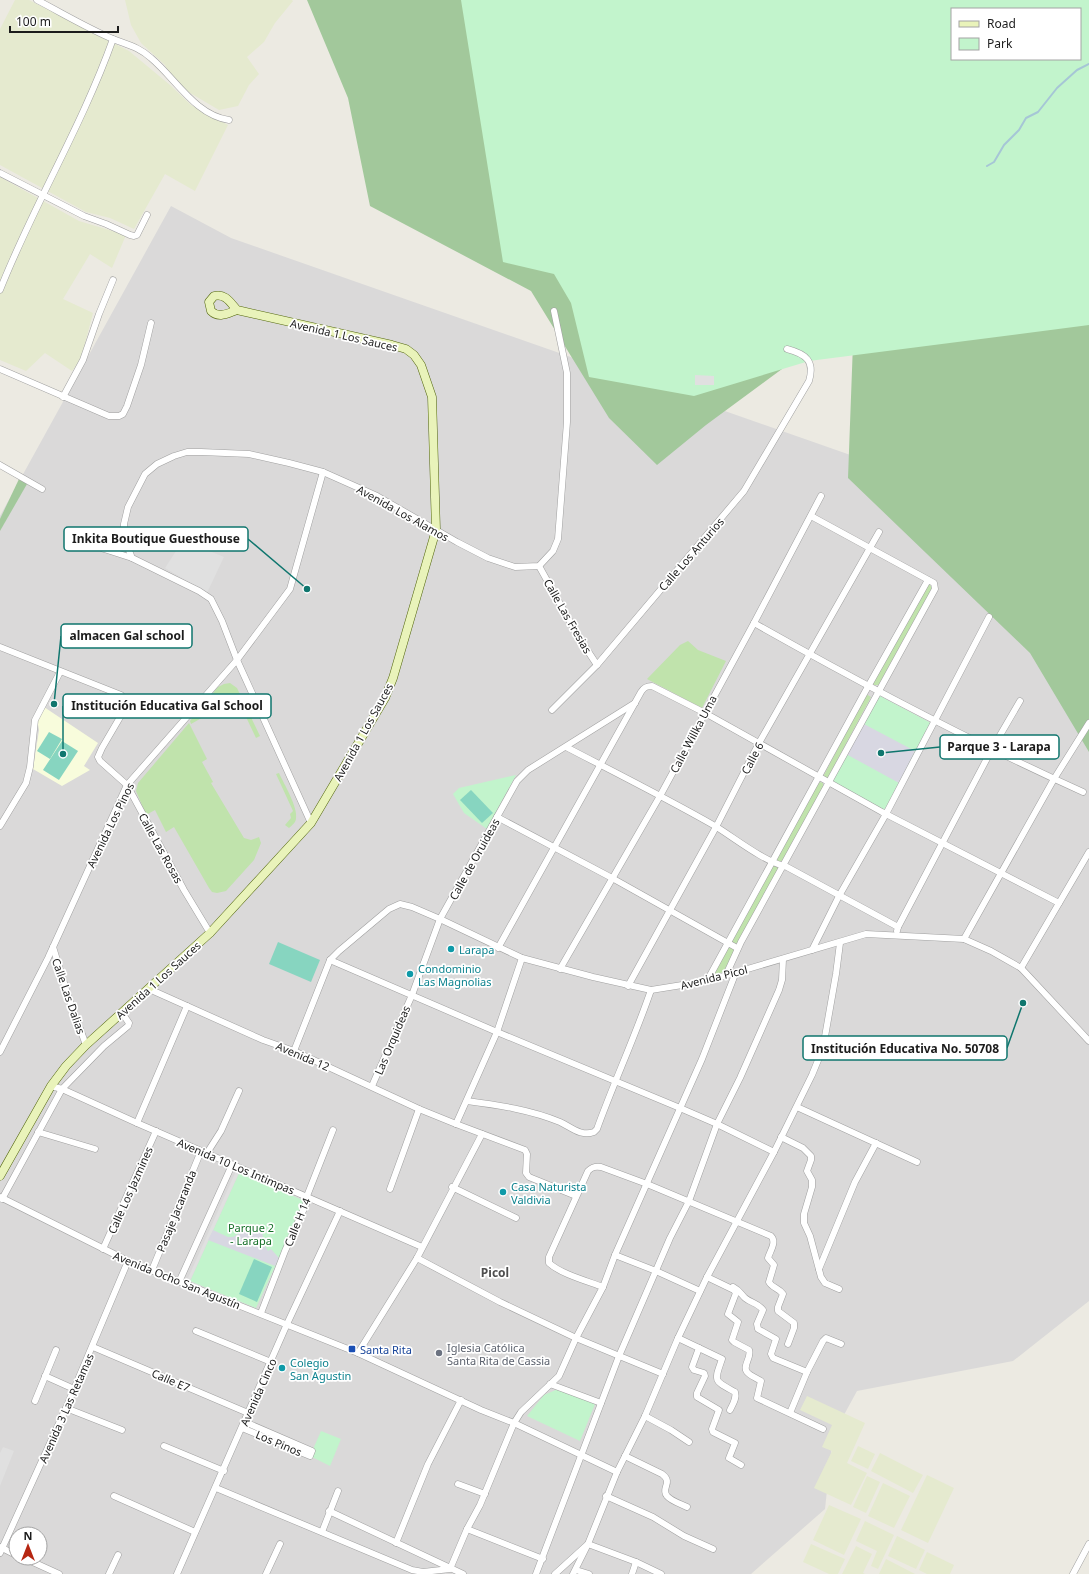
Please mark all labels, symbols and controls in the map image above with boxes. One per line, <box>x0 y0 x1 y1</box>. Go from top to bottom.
scale bar <box>10 8 118 34</box>
legend <box>951 8 1081 60</box>
text: 100 m <box>16 13 51 30</box>
text: Road <box>987 15 1016 32</box>
text: Park <box>987 35 1013 52</box>
street label: Avenida 1 Los Sauces <box>289 315 399 355</box>
street label: Avenida Los Alamos <box>354 481 452 545</box>
street label: Calle Los Anturios <box>655 514 727 594</box>
callout: Inkita Boutique Guesthouse <box>64 527 248 551</box>
text: Inkita Boutique Guesthouse <box>72 530 240 547</box>
street label: Calle Las Fresias <box>541 576 595 656</box>
callout: almacen Gal school <box>61 624 192 648</box>
text: almacen Gal school <box>69 627 185 644</box>
street label: Avenida 1 Los Sauces <box>330 680 396 784</box>
street label: Calle Willka Uma <box>666 693 720 775</box>
callout: Institución Educativa Gal School <box>63 694 271 718</box>
text: Institución Educativa Gal School <box>71 697 263 714</box>
callout: Parque 3 - Larapa <box>940 735 1059 759</box>
text: Parque 3 - Larapa <box>947 738 1051 755</box>
street label: Calle 6 <box>737 739 767 777</box>
street label: Avenida Los Pinos <box>83 780 137 870</box>
street label: Calle Las Rosas <box>135 810 187 886</box>
street label: Calle de Oruideas <box>445 816 503 902</box>
street label: Avenida 1 Los Sauces <box>112 938 204 1022</box>
place label: Larapa <box>459 942 494 957</box>
marker: Larapa <box>446 944 456 954</box>
street label: Calle Las Dalias <box>49 956 89 1036</box>
place label: Condominio Las Magnolias <box>418 961 492 989</box>
street label: Avenida Picol <box>679 961 749 993</box>
marker: Condominio Las Magnolias <box>405 969 415 979</box>
street label: Las Orquideas <box>371 1003 413 1077</box>
callout: Institución Educativa No. 50708 <box>803 1036 1007 1060</box>
street label: Avenida 12 <box>274 1038 332 1074</box>
text: Institución Educativa No. 50708 <box>811 1040 999 1057</box>
street label: Avenida 10 Los Intimpas <box>175 1134 297 1198</box>
street label: Calle Los Jazmines <box>104 1144 156 1236</box>
street label: Pasaje Jacaranda <box>153 1168 199 1254</box>
place label: Casa Naturista Valdivia <box>511 1179 587 1207</box>
marker: Casa Naturista Valdivia <box>498 1187 508 1197</box>
street label: Calle H 14 <box>280 1195 314 1249</box>
park label: Parque 2 - Larapa <box>228 1220 274 1248</box>
street label: Avenida Ocho San Agustín <box>111 1248 243 1312</box>
district label: Picol <box>481 1264 509 1281</box>
place label: Iglesia Católica Santa Rita de Cassia <box>447 1340 550 1368</box>
place label: Santa Rita <box>360 1342 412 1357</box>
marker: Santa Rita <box>347 1344 357 1354</box>
marker: Iglesia Católica Santa Rita de Cassia <box>434 1348 444 1358</box>
street label: Avenida 3 Las Retamas <box>35 1351 97 1465</box>
street label: Avenida Cinco <box>236 1355 280 1428</box>
place label: Colegio San Agustin <box>290 1355 351 1383</box>
marker: Colegio San Agustin <box>277 1363 287 1373</box>
street label: Calle E7 <box>150 1365 192 1395</box>
street label: Los Pinos <box>254 1427 304 1459</box>
north arrow <box>8 1526 48 1566</box>
text: N <box>24 1528 32 1543</box>

